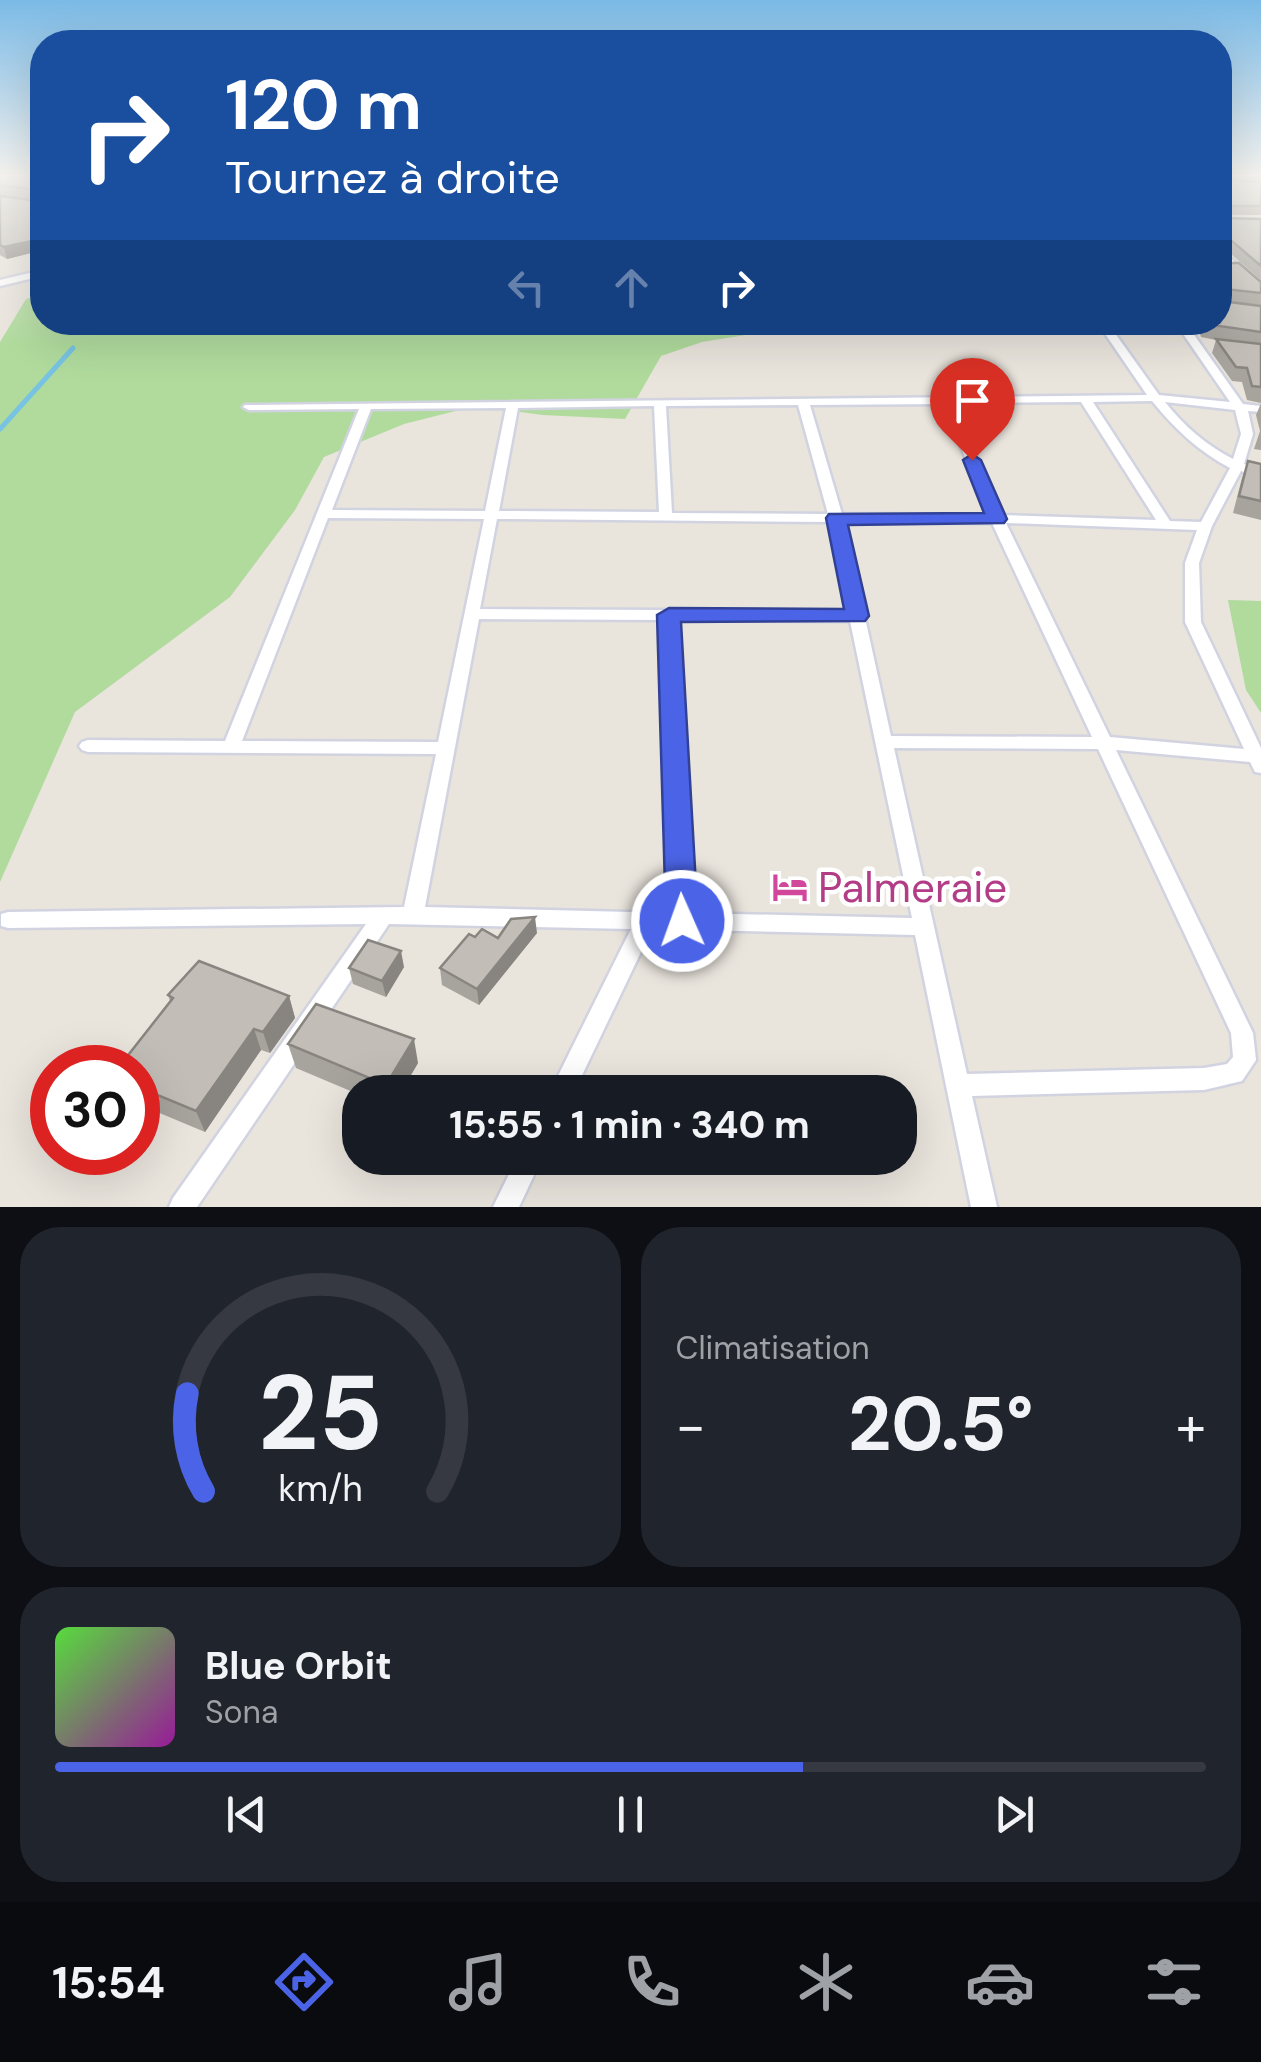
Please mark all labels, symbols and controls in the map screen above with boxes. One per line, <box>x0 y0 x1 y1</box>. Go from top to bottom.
text: 120 m <box>225 60 422 151</box>
icon: right <box>60 70 190 200</box>
text: Tournez à droite <box>225 148 560 207</box>
icon: left <box>499 260 554 315</box>
icon: ahead <box>604 260 659 315</box>
icon: right <box>709 260 764 315</box>
pin <box>930 358 1015 461</box>
icon: arrive <box>945 373 1000 428</box>
place label: Palmeraie <box>818 860 1007 915</box>
hotel icon: Palmeraie <box>771 868 809 906</box>
position arrow <box>630 869 734 973</box>
speed limit sign: 30 <box>30 1045 160 1175</box>
text: 15:55 · 1 min · 340 m <box>449 1100 810 1150</box>
text: Climatisation <box>676 1327 870 1369</box>
text: 25 <box>258 1346 383 1481</box>
text: 20.5° <box>848 1376 1034 1473</box>
text: − <box>676 1390 706 1462</box>
text: + <box>1176 1390 1206 1462</box>
text: km/h <box>278 1466 362 1512</box>
text: Blue Orbit <box>205 1641 392 1691</box>
text: Sona <box>205 1691 278 1733</box>
icon: previous <box>219 1787 274 1842</box>
icon: pause <box>603 1787 658 1842</box>
icon: next <box>987 1787 1042 1842</box>
icon: directions <box>269 1947 339 2017</box>
icon: music <box>443 1947 513 2017</box>
icon: phone <box>617 1947 687 2017</box>
icon: climate <box>791 1947 861 2017</box>
icon: car <box>965 1947 1035 2017</box>
icon: filters <box>1139 1947 1209 2017</box>
text: 15:54 <box>52 1953 165 2012</box>

